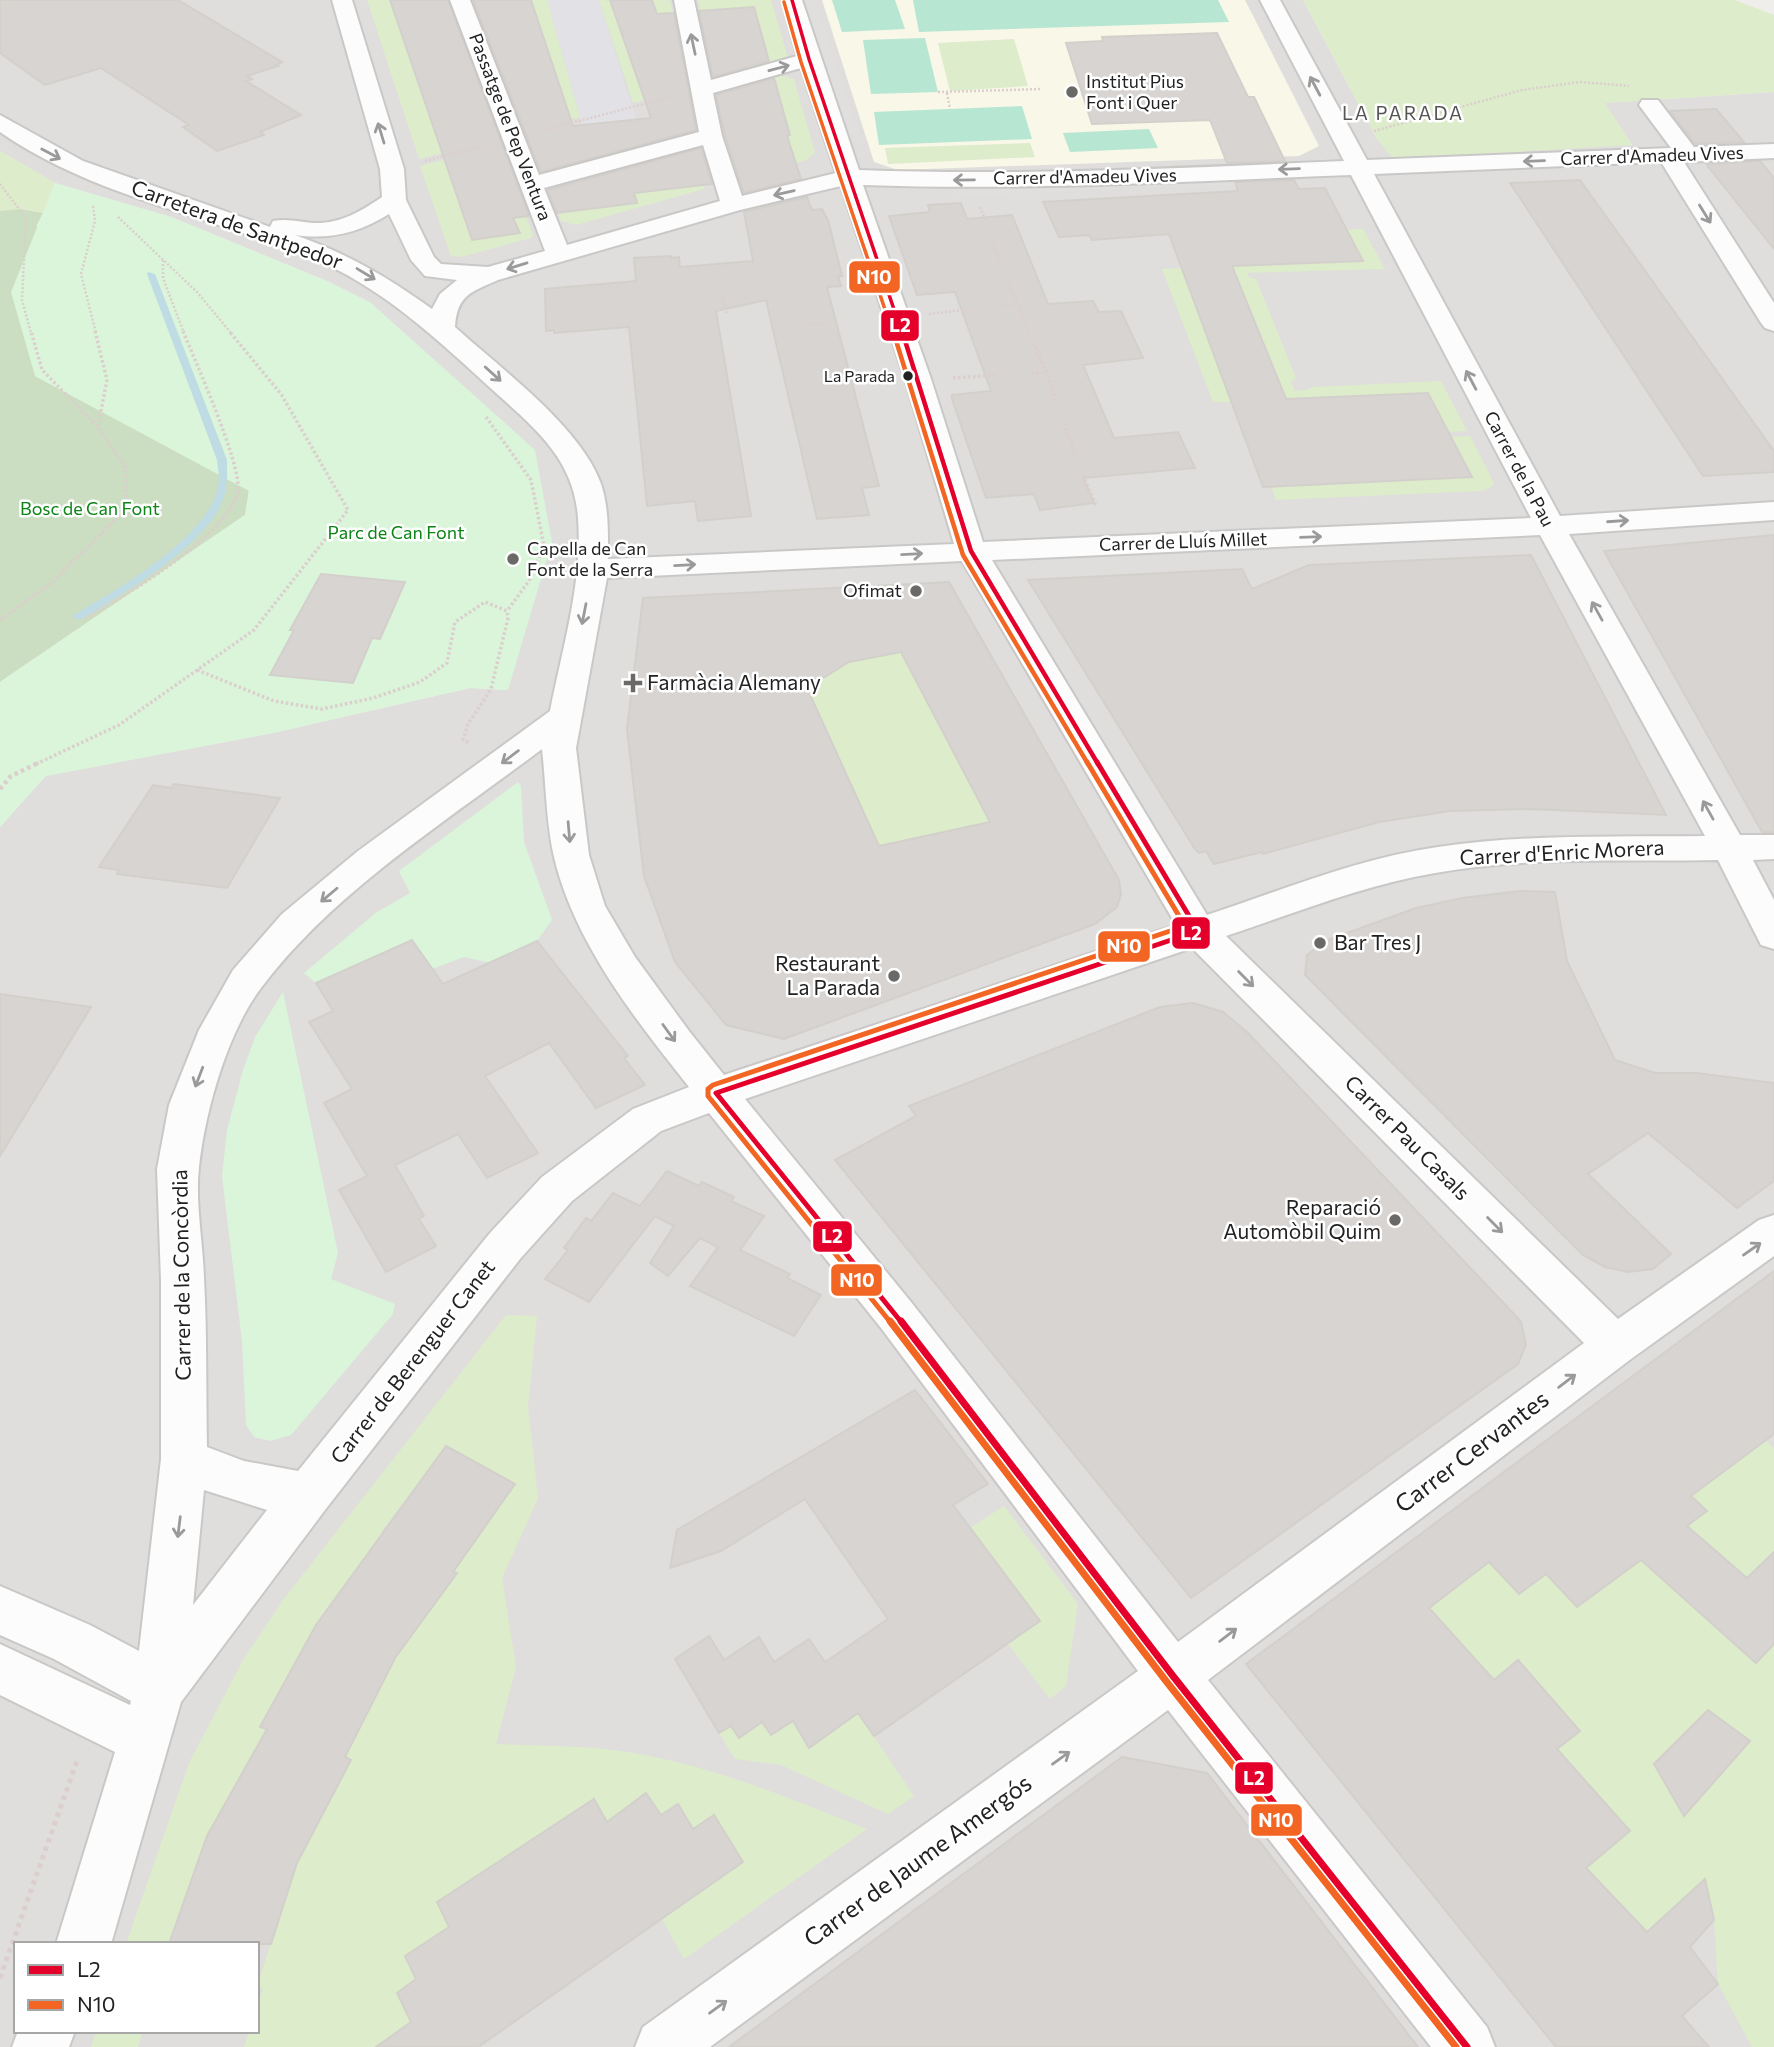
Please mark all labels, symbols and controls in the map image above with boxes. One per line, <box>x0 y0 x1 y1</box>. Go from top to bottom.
street label: Passatge de Pep Ventura <box>465 30 557 224</box>
one-way arrow <box>685 33 699 56</box>
one-way arrow <box>768 60 790 73</box>
place label: Institut Pius Font i Quer <box>1086 70 1184 113</box>
one-way arrow <box>1307 76 1321 96</box>
marker: Institut Pius Font i Quer <box>1064 84 1080 100</box>
district label: LA PARADA <box>1342 101 1464 124</box>
one-way arrow <box>374 122 387 144</box>
street label: Carrer d'Amadeu Vives <box>1560 141 1744 169</box>
one-way arrow <box>40 148 61 161</box>
one-way arrow <box>1523 155 1546 168</box>
street label: Carrer d'Amadeu Vives <box>993 163 1177 189</box>
one-way arrow <box>1278 163 1301 176</box>
one-way arrow <box>953 173 976 186</box>
street label: Carretera de Santpedor <box>128 174 347 274</box>
one-way arrow <box>773 187 796 200</box>
one-way arrow <box>1698 203 1712 223</box>
line badge: N10 <box>848 260 901 294</box>
one-way arrow <box>507 261 529 274</box>
text: N10 <box>856 265 892 288</box>
one-way arrow <box>355 267 375 281</box>
line badge: L2 <box>880 309 920 342</box>
text: L2 <box>889 313 911 336</box>
one-way arrow <box>484 366 501 383</box>
place label: La Parada <box>824 366 895 385</box>
marker: La Parada <box>901 369 915 383</box>
one-way arrow <box>1464 370 1477 391</box>
street label: Carrer de la Pau <box>1480 407 1560 530</box>
park label: Bosc de Can Font <box>20 497 160 519</box>
one-way arrow <box>1606 515 1629 528</box>
park label: Parc de Can Font <box>327 521 465 543</box>
street label: Carrer de Lluís Millet <box>1099 527 1267 555</box>
one-way arrow <box>1299 530 1322 543</box>
place label: Capella de Can Font de la Serra <box>527 537 653 580</box>
one-way arrow <box>901 547 924 560</box>
marker: Capella de Can Font de la Serra <box>505 551 521 567</box>
one-way arrow <box>673 558 696 571</box>
place label: Ofimat <box>843 579 902 601</box>
marker: Ofimat <box>908 583 924 599</box>
one-way arrow <box>1590 601 1603 622</box>
one-way arrow <box>577 602 590 625</box>
place label: Farmàcia Alemany <box>647 669 821 694</box>
marker: Farmàcia Alemany <box>625 675 641 691</box>
one-way arrow <box>501 749 520 764</box>
one-way arrow <box>1701 800 1715 820</box>
one-way arrow <box>563 820 576 843</box>
street label: Carrer d'Enric Morera <box>1459 834 1665 869</box>
one-way arrow <box>321 887 339 902</box>
line badge: L2 <box>1171 916 1211 950</box>
text: L2 <box>1180 921 1202 944</box>
place label: Bar Tres J <box>1334 929 1421 954</box>
line badge: N10 <box>1097 930 1151 963</box>
text: N10 <box>1106 934 1142 957</box>
marker: Bar Tres J <box>1312 935 1328 951</box>
place label: Restaurant La Parada <box>775 950 880 999</box>
marker: Restaurant La Parada <box>886 968 902 984</box>
one-way arrow <box>1237 970 1254 987</box>
one-way arrow <box>661 1023 676 1042</box>
one-way arrow <box>192 1065 205 1087</box>
street label: Carrer Pau Casals <box>1341 1069 1476 1204</box>
street label: Carrer de la Concòrdia <box>166 1169 195 1381</box>
place label: Reparació Automòbil Quim <box>1223 1194 1381 1243</box>
marker: Reparació Automòbil Quim <box>1387 1212 1403 1228</box>
one-way arrow <box>1486 1217 1503 1234</box>
line badge: L2 <box>812 1220 853 1253</box>
text: L2 <box>821 1224 843 1247</box>
one-way arrow <box>1742 1242 1761 1256</box>
street label: Carrer de Berenguer Canet <box>324 1254 499 1468</box>
line badge: N10 <box>830 1263 883 1297</box>
text: N10 <box>839 1268 875 1291</box>
one-way arrow <box>1557 1374 1576 1389</box>
street label: Carrer Cervantes <box>1389 1384 1554 1518</box>
one-way arrow <box>172 1515 185 1538</box>
one-way arrow <box>1218 1628 1237 1642</box>
one-way arrow <box>1051 1750 1070 1765</box>
line badge: L2 <box>1234 1761 1274 1795</box>
text: L2 <box>1243 1766 1265 1789</box>
street label: Carrer de Jaume Amergós <box>798 1767 1037 1952</box>
line badge: N10 <box>1250 1803 1303 1837</box>
text: N10 <box>1258 1808 1294 1831</box>
legend <box>14 1942 259 2033</box>
text: L2 <box>77 1956 101 1981</box>
text: N10 <box>77 1991 116 2016</box>
one-way arrow <box>709 2000 728 2015</box>

